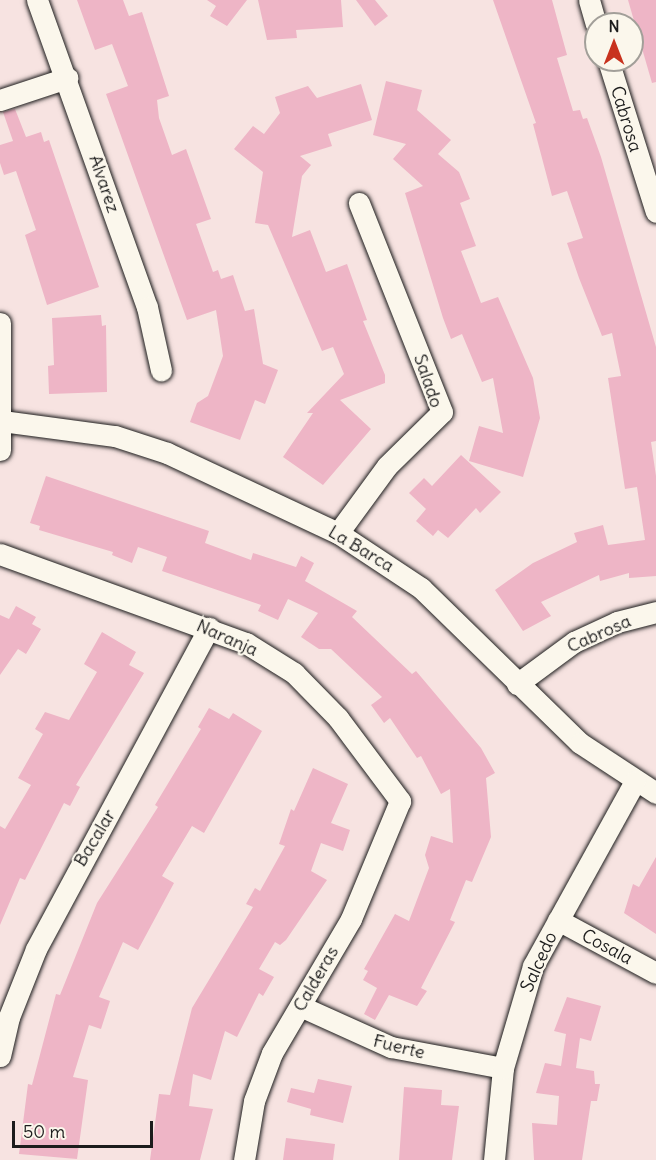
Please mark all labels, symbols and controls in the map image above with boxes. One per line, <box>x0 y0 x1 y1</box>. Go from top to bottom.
north arrow <box>584 12 644 72</box>
text: N <box>608 16 620 36</box>
street label: Cabrosa <box>606 83 646 155</box>
street label: Alvarez <box>84 152 124 216</box>
street label: Salado <box>409 351 447 411</box>
street label: La Barca <box>324 521 398 577</box>
street label: Cabrosa <box>564 610 634 658</box>
street label: Naranja <box>193 615 261 661</box>
street label: Bacalar <box>70 805 120 871</box>
street label: Cosala <box>578 925 636 969</box>
street label: Salcedo <box>516 929 562 995</box>
street label: Calderas <box>289 943 343 1015</box>
street label: Fuerte <box>371 1030 427 1064</box>
scale bar <box>15 1109 156 1147</box>
text: 50 m <box>23 1120 65 1143</box>

